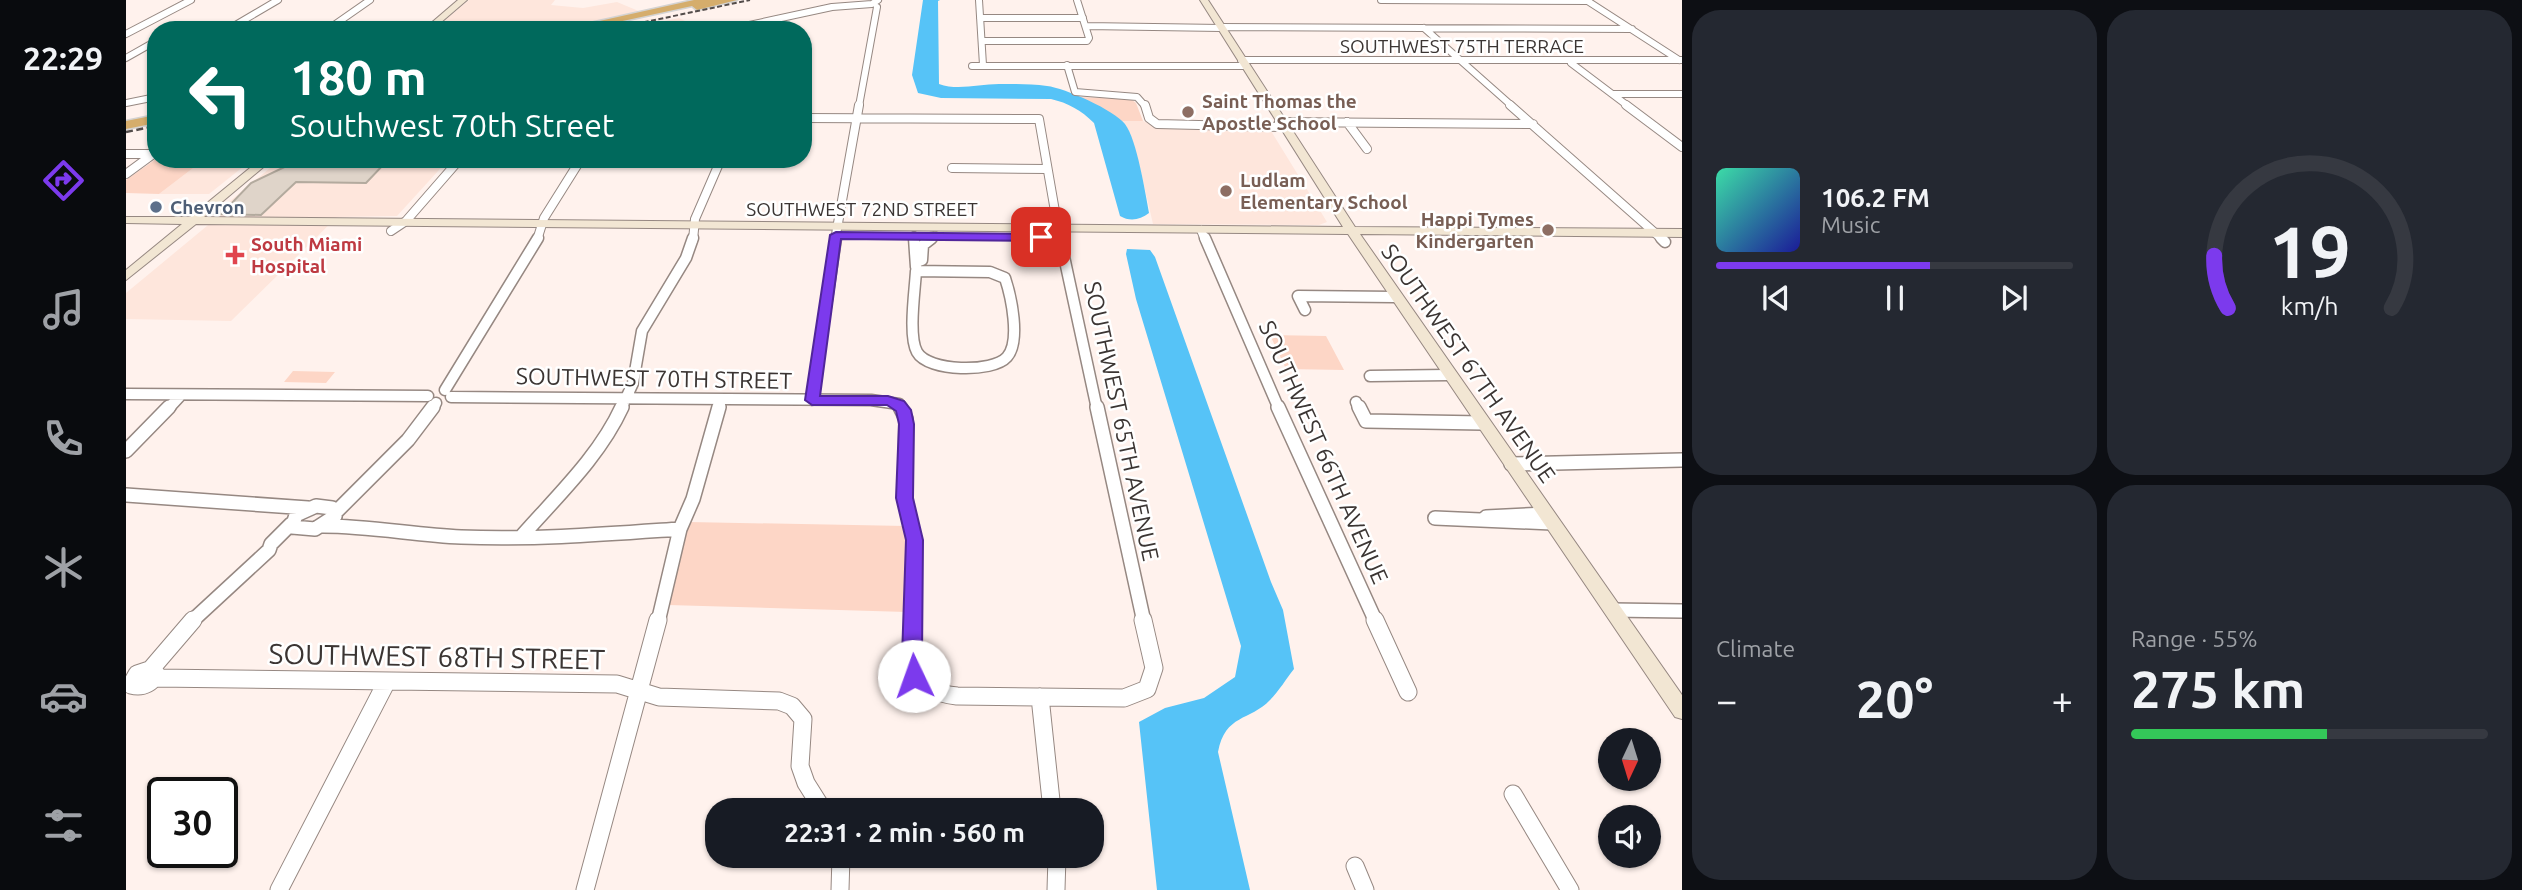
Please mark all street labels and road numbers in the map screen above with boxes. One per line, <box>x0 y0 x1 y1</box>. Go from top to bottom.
street label: SOUTHWEST 75TH TERRACE <box>1340 35 1584 57</box>
street label: SOUTHWEST 72ND STREET <box>746 198 978 220</box>
street label: SOUTHWEST 67TH AVENUE <box>1377 239 1561 487</box>
street label: SOUTHWEST 65TH AVENUE <box>1080 279 1164 563</box>
street label: SOUTHWEST 66TH AVENUE <box>1255 317 1393 587</box>
street label: SOUTHWEST 70TH STREET <box>516 363 793 393</box>
street label: SOUTHWEST 68TH STREET <box>268 638 606 674</box>

